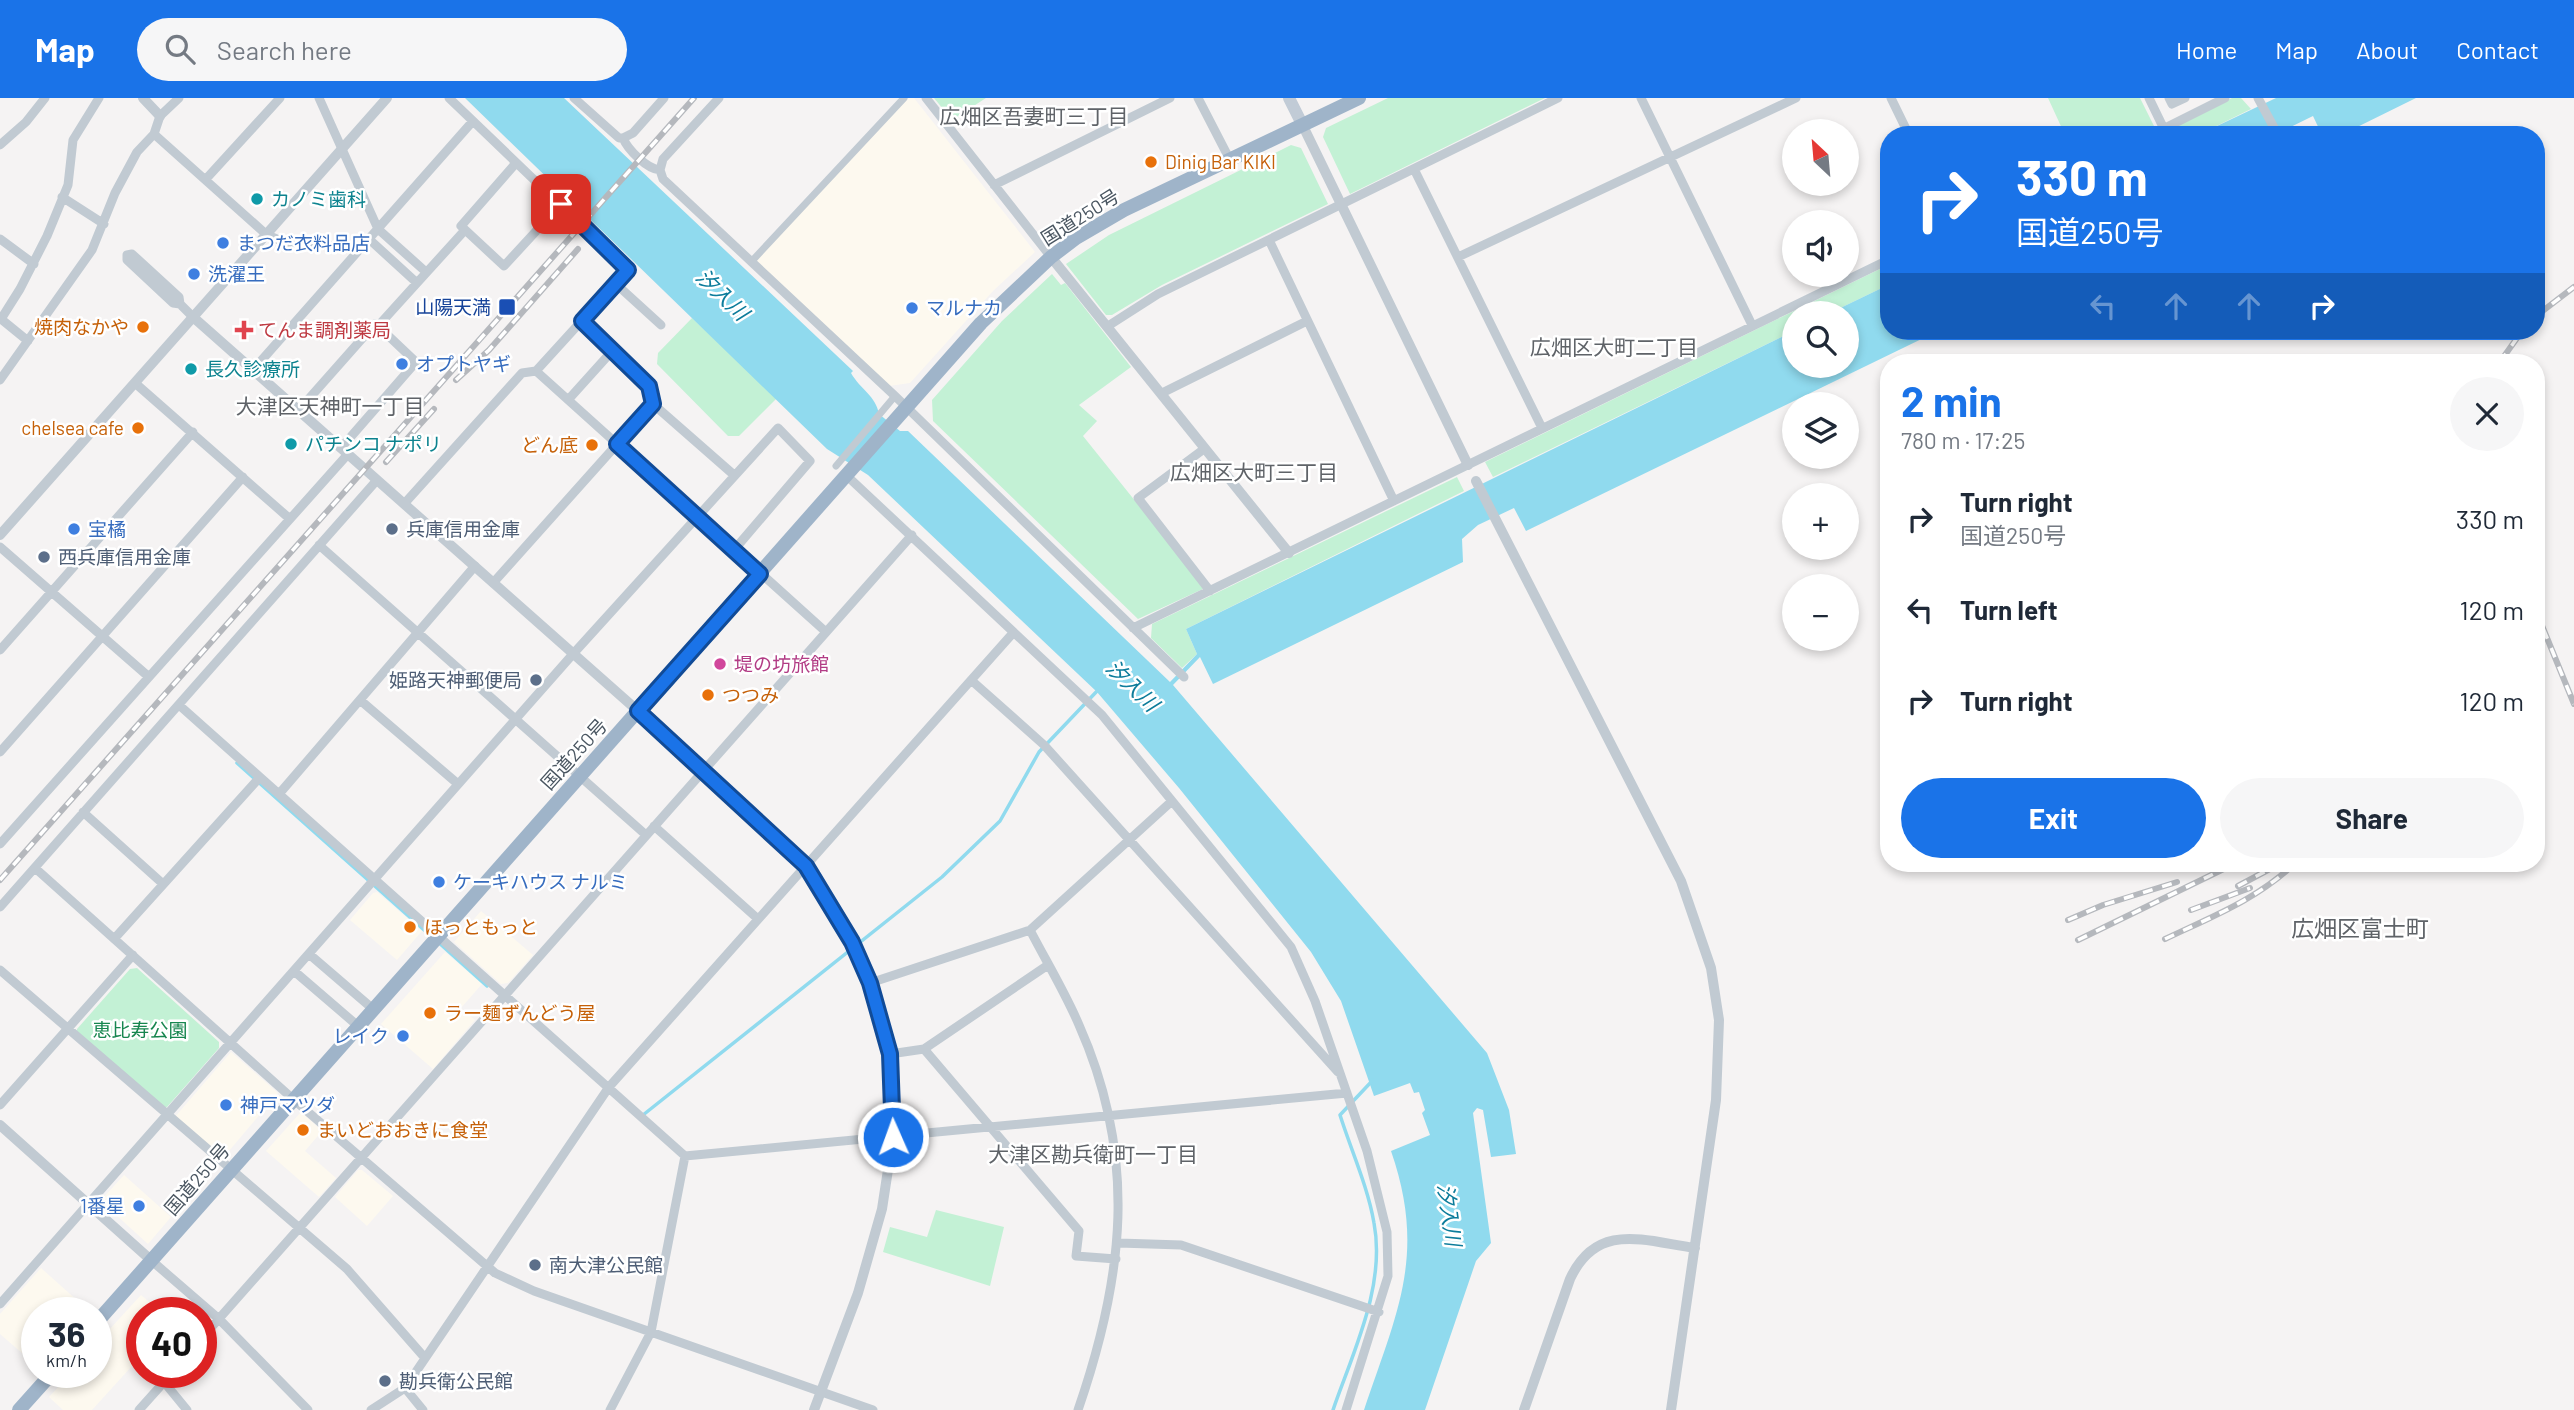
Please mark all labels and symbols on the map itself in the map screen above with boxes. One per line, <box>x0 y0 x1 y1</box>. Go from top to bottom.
district label: 広畑区吾妻町三丁目 <box>940 103 1129 128</box>
north arrow <box>1782 119 1858 196</box>
place label: Dinig Bar KIKI <box>1165 150 1276 173</box>
marker: Dinig Bar KIKI <box>1143 154 1159 170</box>
pin <box>531 174 591 234</box>
street label: 国道250号 <box>1036 184 1123 250</box>
place label: カノミ歯科 <box>271 187 366 210</box>
marker: カノミ歯科 <box>249 191 265 207</box>
place label: まつだ衣料品店 <box>237 231 370 254</box>
marker: まつだ衣料品店 <box>215 235 231 251</box>
place label: 洗濯王 <box>208 262 265 285</box>
water label: 汐入川 <box>692 263 756 326</box>
marker: 洗濯王 <box>186 266 202 282</box>
place label: 山陽天満 <box>415 295 491 318</box>
place label: マルナカ <box>926 296 1002 319</box>
marker: 山陽天満 <box>497 297 517 317</box>
marker: マルナカ <box>904 300 920 316</box>
place label: 焼肉なかや <box>34 315 129 338</box>
place label: てんま調剤薬局 <box>258 318 391 341</box>
marker: 焼肉なかや <box>135 319 151 335</box>
marker: てんま調剤薬局 <box>236 322 252 338</box>
district label: 広畑区大町二丁目 <box>1530 334 1698 359</box>
place label: オプトヤギ <box>416 352 511 375</box>
marker: オプトヤギ <box>394 356 410 372</box>
place label: 長久診療所 <box>205 357 300 380</box>
marker: 長久診療所 <box>183 361 199 377</box>
district label: 大津区天神町一丁目 <box>236 393 425 418</box>
place label: chelsea cafe <box>21 416 124 439</box>
marker: chelsea cafe <box>130 420 146 436</box>
place label: パチンコ ナポリ <box>305 432 442 455</box>
place label: どん底 <box>521 433 578 456</box>
marker: パチンコ ナポリ <box>283 436 299 452</box>
marker: どん底 <box>584 437 600 453</box>
district label: 広畑区大町三丁目 <box>1170 459 1338 484</box>
place label: 宝橘 <box>88 517 126 540</box>
place label: 兵庫信用金庫 <box>406 517 520 540</box>
marker: 宝橘 <box>66 521 82 537</box>
marker: 兵庫信用金庫 <box>384 521 400 537</box>
place label: 西兵庫信用金庫 <box>58 545 191 568</box>
marker: 西兵庫信用金庫 <box>36 549 52 565</box>
place label: 堤の坊旅館 <box>734 652 829 675</box>
water label: 汐入川 <box>1102 654 1166 717</box>
marker: 堤の坊旅館 <box>712 656 728 672</box>
place label: 姫路天神郵便局 <box>389 668 522 691</box>
marker: 姫路天神郵便局 <box>528 672 544 688</box>
place label: つつみ <box>722 683 779 706</box>
marker: つつみ <box>700 687 716 703</box>
street label: 国道250号 <box>536 713 612 794</box>
place label: ケーキハウス ナルミ <box>453 870 628 893</box>
marker: ケーキハウス ナルミ <box>431 874 447 890</box>
district label: 広畑区富士町 <box>2291 914 2429 942</box>
place label: ほっともっと <box>424 915 538 938</box>
marker: ほっともっと <box>402 919 418 935</box>
place label: ラー麺ずんどう屋 <box>444 1001 595 1024</box>
marker: ラー麺ずんどう屋 <box>422 1005 438 1021</box>
park label: 恵比寿公園 <box>92 1018 188 1041</box>
place label: レイク <box>332 1024 389 1047</box>
marker: レイク <box>395 1028 411 1044</box>
place label: 神戸マツダ <box>240 1093 335 1116</box>
marker: 神戸マツダ <box>218 1097 234 1113</box>
position arrow <box>856 1100 930 1174</box>
place label: まいどおおきに食堂 <box>317 1118 488 1141</box>
marker: まいどおおきに食堂 <box>295 1122 311 1138</box>
street label: 国道250号 <box>159 1138 234 1219</box>
district label: 大津区勘兵衛町一丁目 <box>988 1141 1198 1166</box>
water label: 汐入川 <box>1434 1182 1468 1250</box>
place label: 1番星 <box>80 1194 125 1217</box>
marker: 1番星 <box>131 1198 147 1214</box>
place label: 南大津公民館 <box>549 1253 663 1276</box>
marker: 南大津公民館 <box>527 1257 543 1273</box>
speed limit sign: 40 <box>126 1297 217 1388</box>
place label: 勘兵衛公民館 <box>399 1369 513 1392</box>
marker: 勘兵衛公民館 <box>377 1373 393 1389</box>

